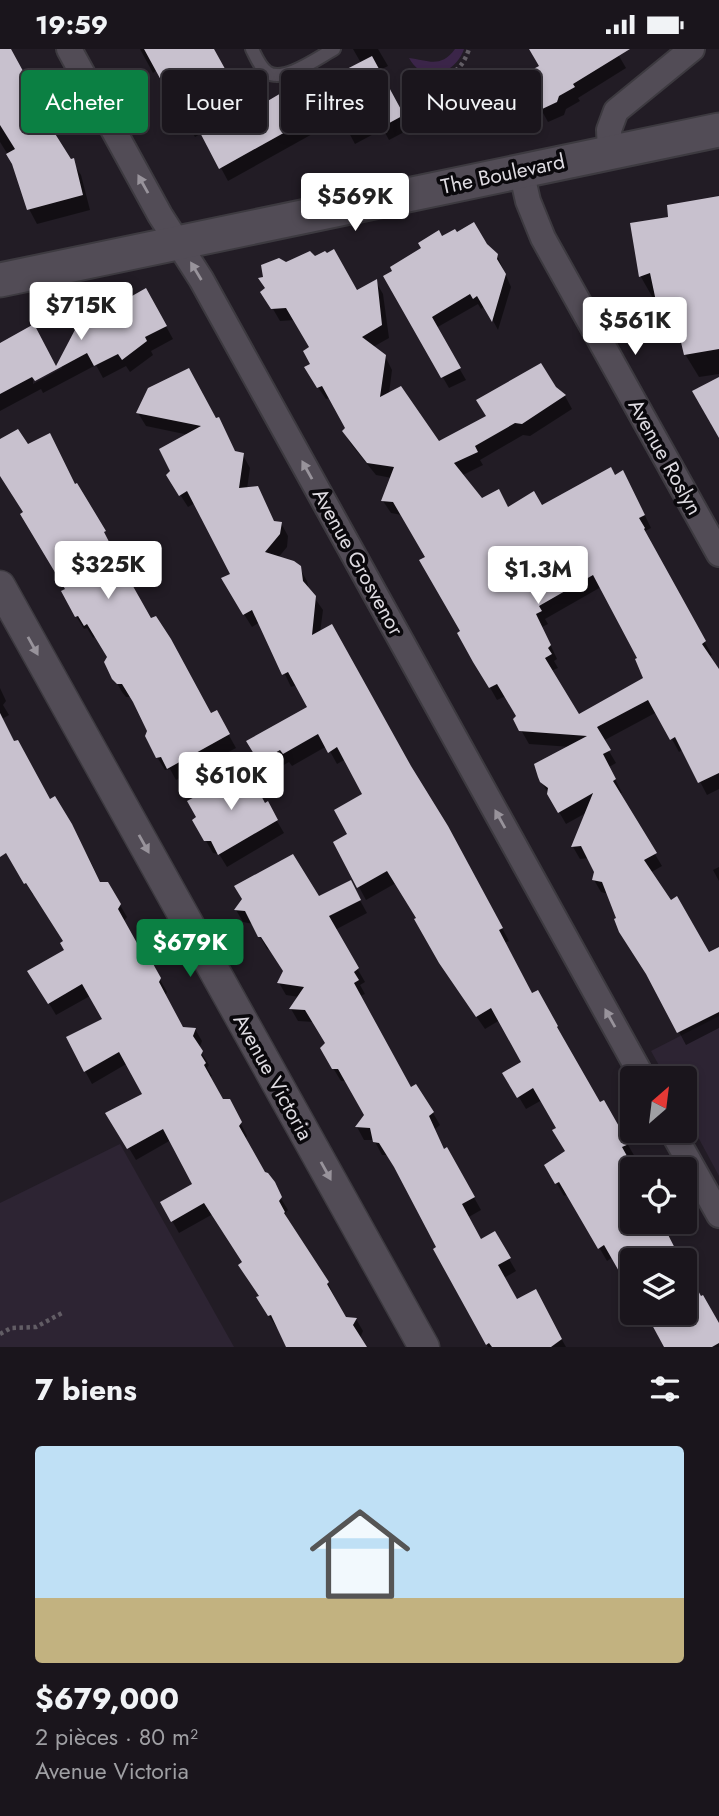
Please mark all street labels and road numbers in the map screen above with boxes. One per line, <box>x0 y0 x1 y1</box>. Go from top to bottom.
street label: The Boulevard <box>438 146 568 202</box>
street label: Avenue Roslyn <box>621 394 709 520</box>
street label: Avenue Grosvenor <box>305 483 411 642</box>
street label: Avenue Victoria <box>226 1008 320 1146</box>

